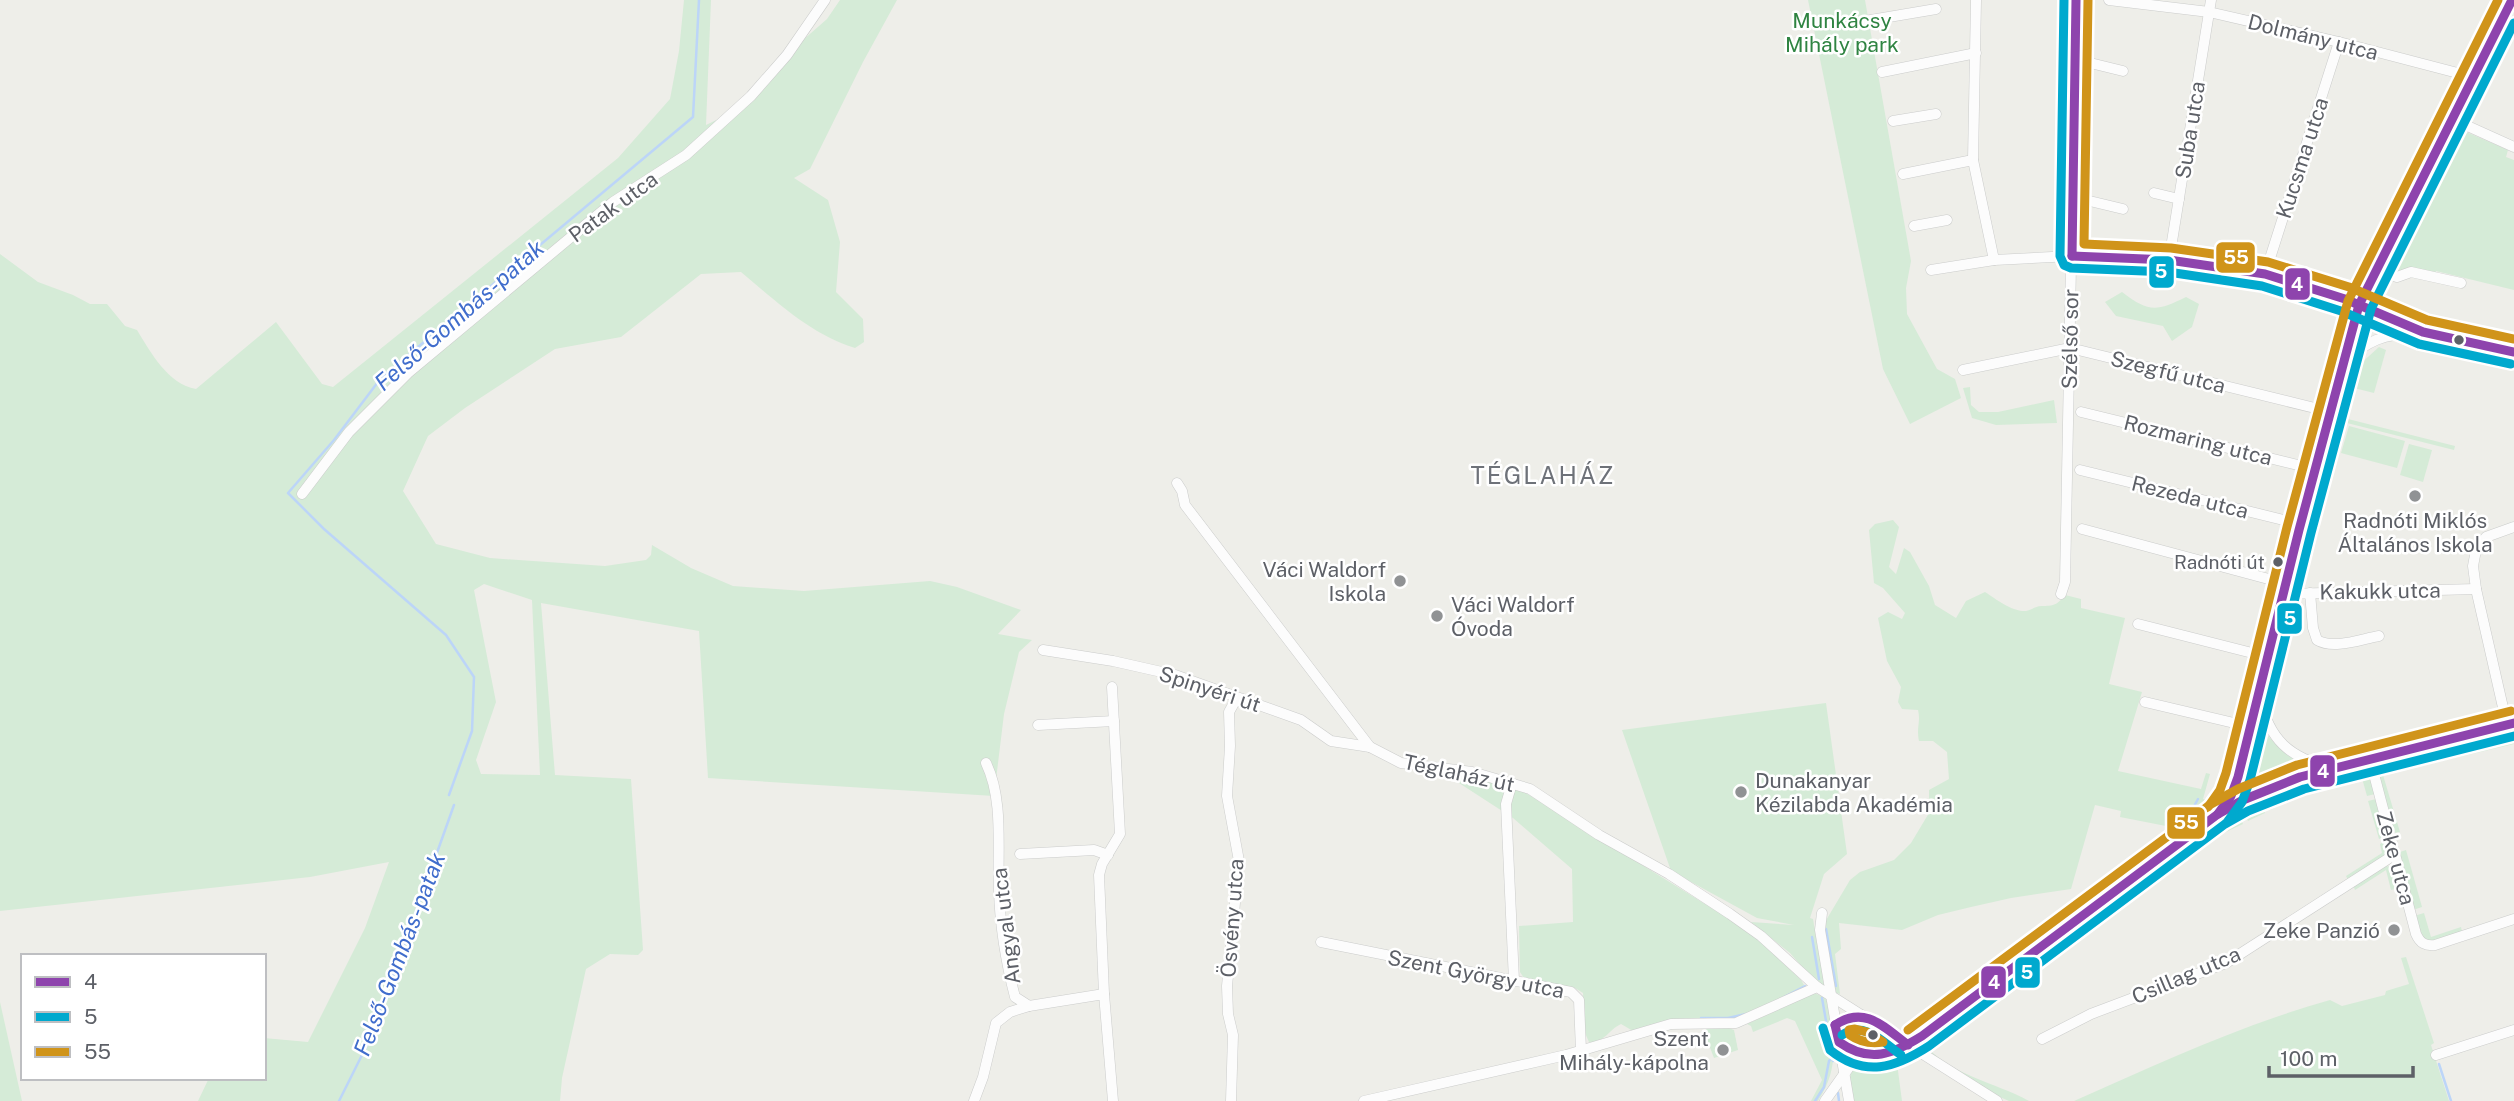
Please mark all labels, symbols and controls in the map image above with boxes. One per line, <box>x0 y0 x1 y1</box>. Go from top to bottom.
park label: Munkácsy Mihály park <box>1785 8 1899 57</box>
street label: Dolmány utca <box>2245 9 2381 65</box>
street label: Suba utca <box>2170 79 2210 181</box>
street label: Kucsma utca <box>2271 94 2333 222</box>
street label: Patak utca <box>564 166 662 248</box>
water label: Felső-Gombás-patak <box>369 234 550 396</box>
line badge: 55 <box>2215 241 2256 274</box>
text: 55 <box>2223 246 2249 268</box>
line badge: 5 <box>2148 255 2175 289</box>
text: 5 <box>2155 260 2167 282</box>
line badge: 4 <box>2284 267 2311 301</box>
text: 4 <box>2291 273 2303 295</box>
street label: Szélső sor <box>2057 289 2083 389</box>
unlabelled marker <box>2452 333 2466 347</box>
street label: Szegfű utca <box>2108 346 2228 398</box>
street label: Rozmaring utca <box>2121 409 2275 471</box>
district label: TÉGLAHÁZ <box>1471 461 1615 489</box>
street label: Rezeda utca <box>2129 470 2251 524</box>
marker: Radnóti Miklós Általános Iskola <box>2407 488 2423 504</box>
place label: Radnóti Miklós Általános Iskola <box>2337 508 2493 557</box>
place label: Radnóti út <box>2174 551 2265 573</box>
marker: Radnóti út <box>2271 555 2285 569</box>
place label: Váci Waldorf Iskola <box>1262 557 1386 606</box>
marker: Váci Waldorf Iskola <box>1392 573 1408 589</box>
street label: Kakukk utca <box>2319 577 2441 605</box>
place label: Váci Waldorf Óvoda <box>1451 592 1575 641</box>
line badge: 5 <box>2276 602 2303 635</box>
text: 5 <box>2284 607 2296 629</box>
marker: Váci Waldorf Óvoda <box>1429 608 1445 624</box>
street label: Spinyéri út <box>1156 661 1264 717</box>
street label: Téglaház út <box>1401 749 1517 797</box>
line badge: 4 <box>2309 754 2336 788</box>
text: 4 <box>2317 760 2329 782</box>
place label: Dunakanyar Kézilabda Akadémia <box>1755 768 1953 817</box>
marker: Dunakanyar Kézilabda Akadémia <box>1733 784 1749 800</box>
line badge: 55 <box>2166 806 2206 840</box>
street label: Zeke utca <box>2371 808 2421 908</box>
text: 55 <box>2173 811 2199 833</box>
water label: Felső-Gombás-patak <box>348 848 450 1060</box>
street label: Ösvény utca <box>1215 858 1249 978</box>
street label: Angyal utca <box>986 866 1026 986</box>
place label: Zeke Panzió <box>2263 918 2380 943</box>
marker: Zeke Panzió <box>2386 922 2402 938</box>
street label: Csillag utca <box>2128 941 2244 1009</box>
street label: Szent György utca <box>1386 945 1566 1003</box>
legend <box>21 954 266 1080</box>
line badge: 5 <box>2014 956 2041 989</box>
text: 5 <box>2021 961 2033 983</box>
line badge: 4 <box>1980 965 2007 999</box>
text: 4 <box>84 969 97 994</box>
text: 4 <box>1988 971 2000 993</box>
text: 5 <box>84 1004 97 1029</box>
place label: Szent Mihály-kápolna <box>1559 1026 1709 1075</box>
unlabelled marker <box>1866 1028 1880 1042</box>
scale bar <box>2269 1034 2412 1078</box>
text: 55 <box>84 1039 111 1064</box>
marker: Szent Mihály-kápolna <box>1715 1042 1731 1058</box>
text: 100 m <box>2280 1046 2337 1071</box>

